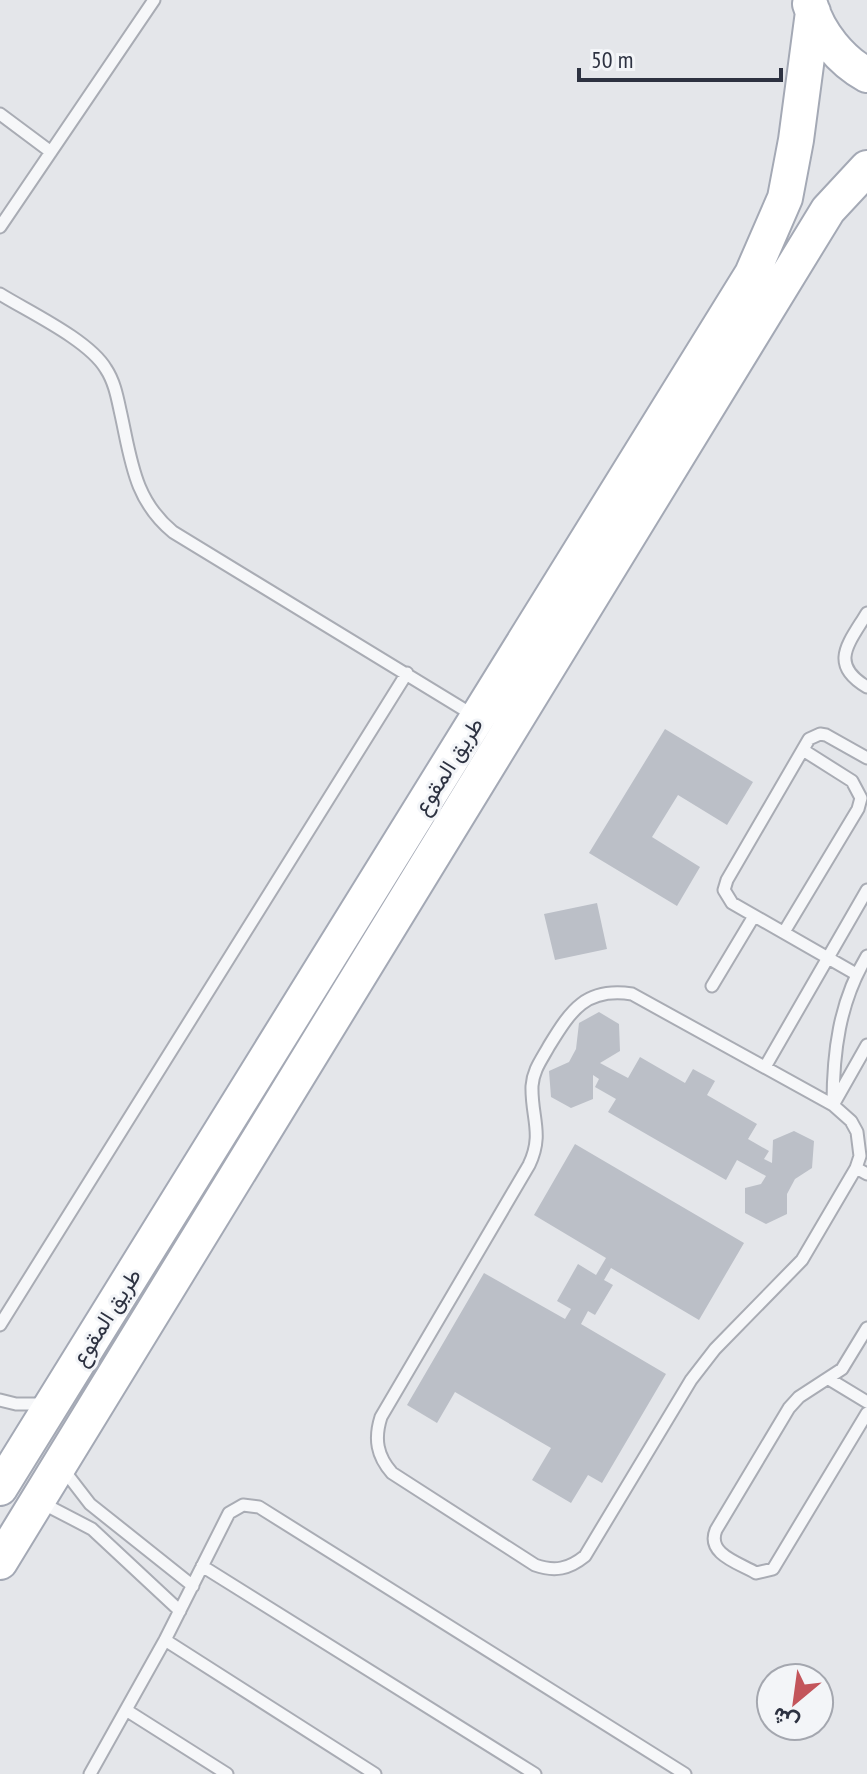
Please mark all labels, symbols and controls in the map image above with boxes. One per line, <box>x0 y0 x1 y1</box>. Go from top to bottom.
scale bar <box>579 32 781 82</box>
text: 50 m <box>591 44 633 75</box>
street label: طريق المقوع <box>407 712 490 820</box>
street label: طريق المقوع <box>65 1263 148 1371</box>
north arrow <box>755 1662 835 1742</box>
text: ش <box>767 1701 804 1738</box>

